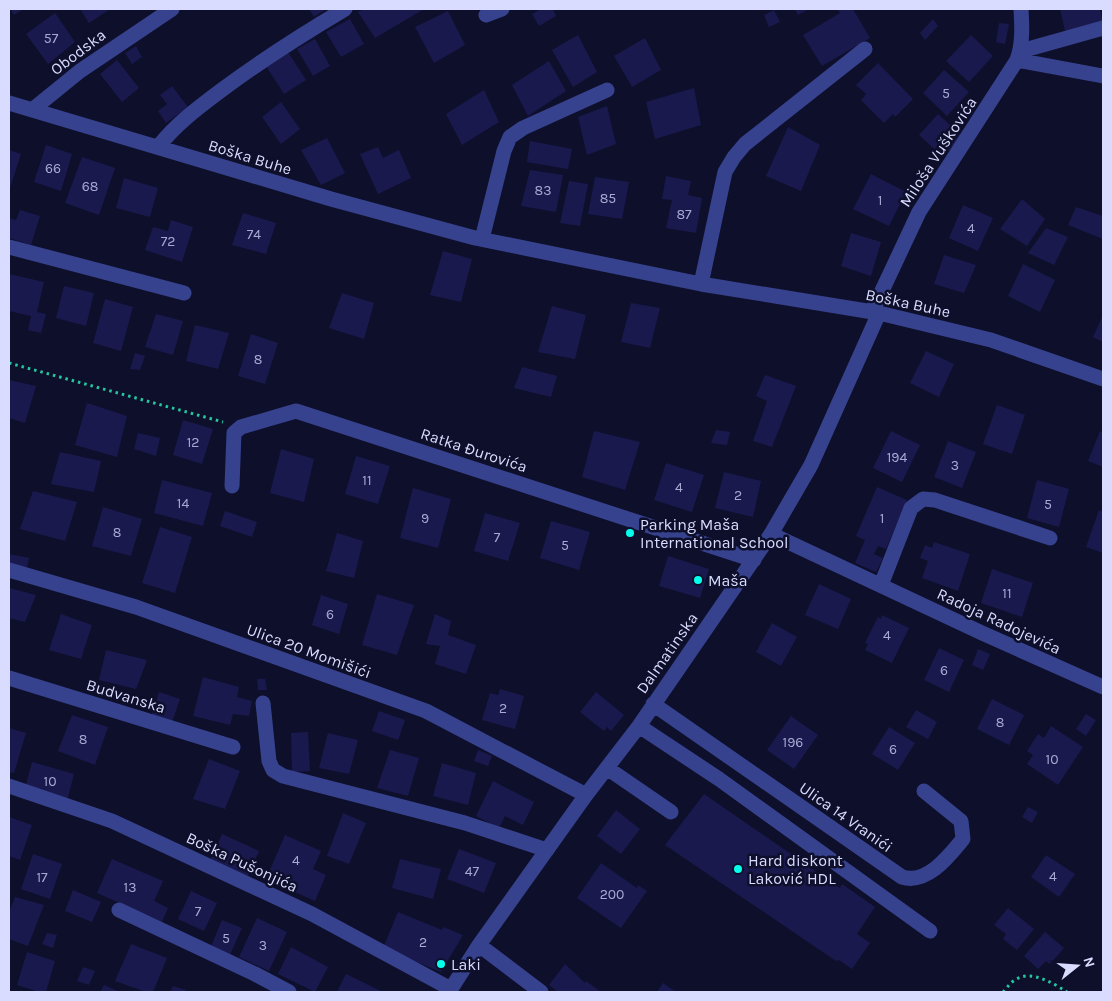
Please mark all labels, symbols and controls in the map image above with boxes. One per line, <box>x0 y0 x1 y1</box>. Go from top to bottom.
street label: Obodska <box>47 25 109 79</box>
house number: 57 <box>44 30 59 47</box>
house number: 5 <box>942 85 950 102</box>
street label: Miloša Vuškovića <box>895 93 981 211</box>
street label: Boška Buhe <box>206 135 294 179</box>
house number: 66 <box>45 160 61 177</box>
house number: 68 <box>82 178 98 195</box>
house number: 83 <box>535 182 551 199</box>
house number: 85 <box>600 190 616 207</box>
house number: 1 <box>878 192 882 209</box>
house number: 87 <box>676 206 692 223</box>
house number: 4 <box>967 220 975 237</box>
house number: 74 <box>247 226 261 243</box>
house number: 72 <box>161 233 175 250</box>
street label: Boška Buhe <box>864 285 952 321</box>
house number: 8 <box>254 351 262 368</box>
street label: Ratka Đurovića <box>418 424 530 476</box>
house number: 12 <box>187 434 199 451</box>
house number: 194 <box>887 449 907 466</box>
house number: 3 <box>951 457 959 474</box>
house number: 11 <box>362 472 372 489</box>
house number: 4 <box>675 479 683 496</box>
house number: 2 <box>734 487 742 504</box>
house number: 14 <box>177 495 189 512</box>
house number: 5 <box>1044 496 1052 513</box>
house number: 9 <box>421 510 429 527</box>
house number: 1 <box>880 510 884 527</box>
place label: Parking Maša International School <box>640 515 788 552</box>
house number: 8 <box>113 524 121 541</box>
marker: Parking Maša International School <box>624 527 636 539</box>
house number: 7 <box>494 529 501 546</box>
house number: 5 <box>561 537 569 554</box>
place label: Maša <box>708 571 748 590</box>
marker: Maša <box>692 574 704 586</box>
street label: Radoja Radojevića <box>934 584 1064 658</box>
house number: 11 <box>1002 585 1012 602</box>
house number: 6 <box>326 606 334 623</box>
street label: Dalmatinska <box>632 609 702 697</box>
street label: Ulica 20 Momišići <box>244 620 374 682</box>
house number: 4 <box>883 627 891 644</box>
house number: 6 <box>940 662 948 679</box>
street label: Budvanska <box>84 675 168 717</box>
house number: 2 <box>499 700 507 717</box>
house number: 8 <box>996 714 1004 731</box>
house number: 8 <box>79 731 87 748</box>
house number: 196 <box>783 734 803 751</box>
house number: 6 <box>889 741 897 758</box>
house number: 10 <box>1046 751 1058 768</box>
house number: 10 <box>44 773 56 790</box>
street label: Ulica 14 Vranići <box>796 778 896 856</box>
street label: Boška Pušonjića <box>183 828 301 896</box>
place label: Hard diskont Laković HDL <box>748 851 843 888</box>
house number: 4 <box>292 852 300 869</box>
house number: 47 <box>465 863 480 880</box>
marker: Hard diskont Laković HDL <box>732 863 744 875</box>
house number: 4 <box>1049 868 1057 885</box>
house number: 17 <box>36 869 48 886</box>
house number: 13 <box>124 879 136 896</box>
house number: 200 <box>600 886 624 903</box>
house number: 7 <box>195 903 202 920</box>
house number: 5 <box>222 930 230 947</box>
house number: 2 <box>419 934 427 951</box>
house number: 3 <box>259 937 267 954</box>
north arrow <box>1052 941 1102 991</box>
place label: Laki <box>451 955 481 974</box>
text: N <box>1079 955 1099 970</box>
marker: Laki <box>435 958 447 970</box>

